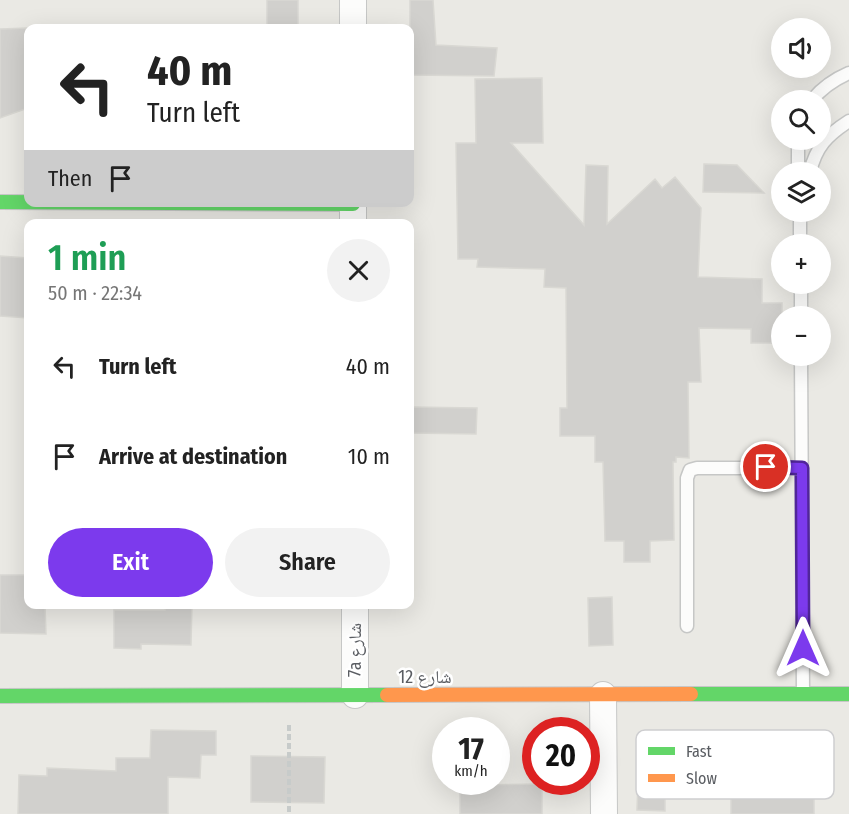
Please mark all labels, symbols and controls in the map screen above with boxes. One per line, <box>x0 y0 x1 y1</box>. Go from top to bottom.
map controls <box>771 18 831 366</box>
button: sound <box>771 18 831 78</box>
text: 40 m <box>147 46 232 96</box>
icon: left <box>48 48 126 126</box>
button: search <box>771 90 831 150</box>
text: Turn left <box>147 97 240 129</box>
icon: arrive <box>104 162 137 195</box>
button: layers <box>771 162 831 222</box>
text: Then <box>48 165 92 192</box>
button: + <box>771 234 831 294</box>
text: 1 min <box>48 236 126 280</box>
button: close <box>327 239 390 302</box>
text: 50 m · 22:34 <box>48 281 142 305</box>
button: − <box>771 306 831 366</box>
icon: left <box>48 350 81 383</box>
text: Turn left <box>99 353 177 380</box>
text: 40 m <box>346 353 390 380</box>
icon: arrive <box>48 440 81 473</box>
pin <box>740 441 791 492</box>
text: Arrive at destination <box>99 443 287 470</box>
text: 10 m <box>348 443 390 470</box>
icon: arrive <box>749 450 782 483</box>
button: Exit <box>48 528 213 597</box>
button: Share <box>225 528 390 597</box>
position arrow <box>771 616 835 680</box>
street label: 7a شارع <box>344 623 366 677</box>
street label: شارع 12 <box>398 666 452 688</box>
speed limit sign: 20 <box>522 717 600 795</box>
legend <box>636 730 834 799</box>
text: 17 <box>458 731 484 767</box>
text: Fast <box>686 742 713 761</box>
text: km/h <box>454 762 488 780</box>
text: Slow <box>686 769 717 788</box>

